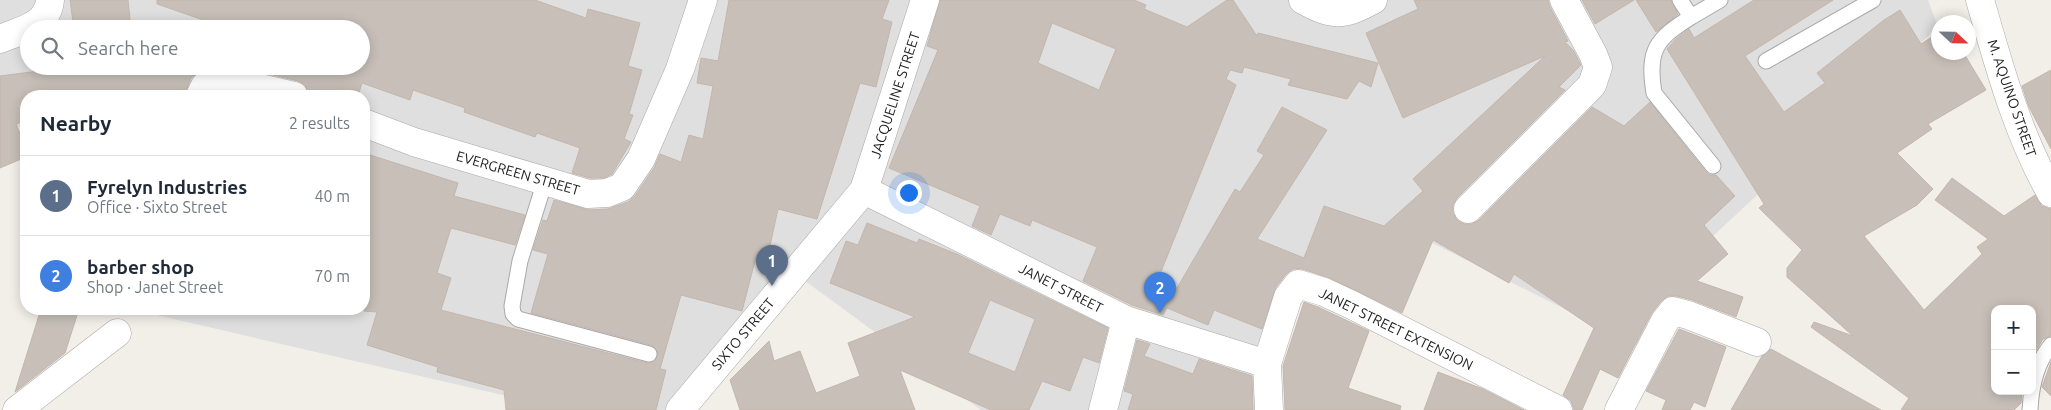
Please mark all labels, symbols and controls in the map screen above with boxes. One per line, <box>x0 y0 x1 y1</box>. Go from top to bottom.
north arrow <box>1931 15 1976 60</box>
search box <box>20 20 370 75</box>
street label: JACQUELINE STREET <box>867 30 923 160</box>
icon: search <box>38 34 66 62</box>
text: Search here <box>78 37 178 59</box>
street label: M. AQUINO STREET <box>1984 37 2040 159</box>
text: Nearby <box>40 111 111 135</box>
text: 2 results <box>289 114 350 132</box>
street label: EVERGREEN STREET <box>455 148 582 198</box>
text: Fyrelyn Industries <box>87 176 247 198</box>
your location <box>896 180 922 206</box>
text: 1 <box>51 187 61 205</box>
text: 40 m <box>314 187 350 205</box>
text: Office · Sixto Street <box>87 198 227 216</box>
pin: 1 <box>756 245 788 286</box>
text: barber shop <box>87 256 194 278</box>
street label: JANET STREET <box>1016 260 1106 316</box>
text: 2 <box>51 267 61 285</box>
text: 70 m <box>314 267 350 285</box>
pin: 2 <box>1144 272 1176 313</box>
text: Shop · Janet Street <box>87 278 223 296</box>
street label: JANET STREET EXTENSION <box>1316 285 1476 373</box>
street label: SIXTO STREET <box>708 295 778 373</box>
map controls <box>1991 305 2036 395</box>
button: + <box>1991 305 2036 350</box>
button: − <box>1991 350 2036 395</box>

